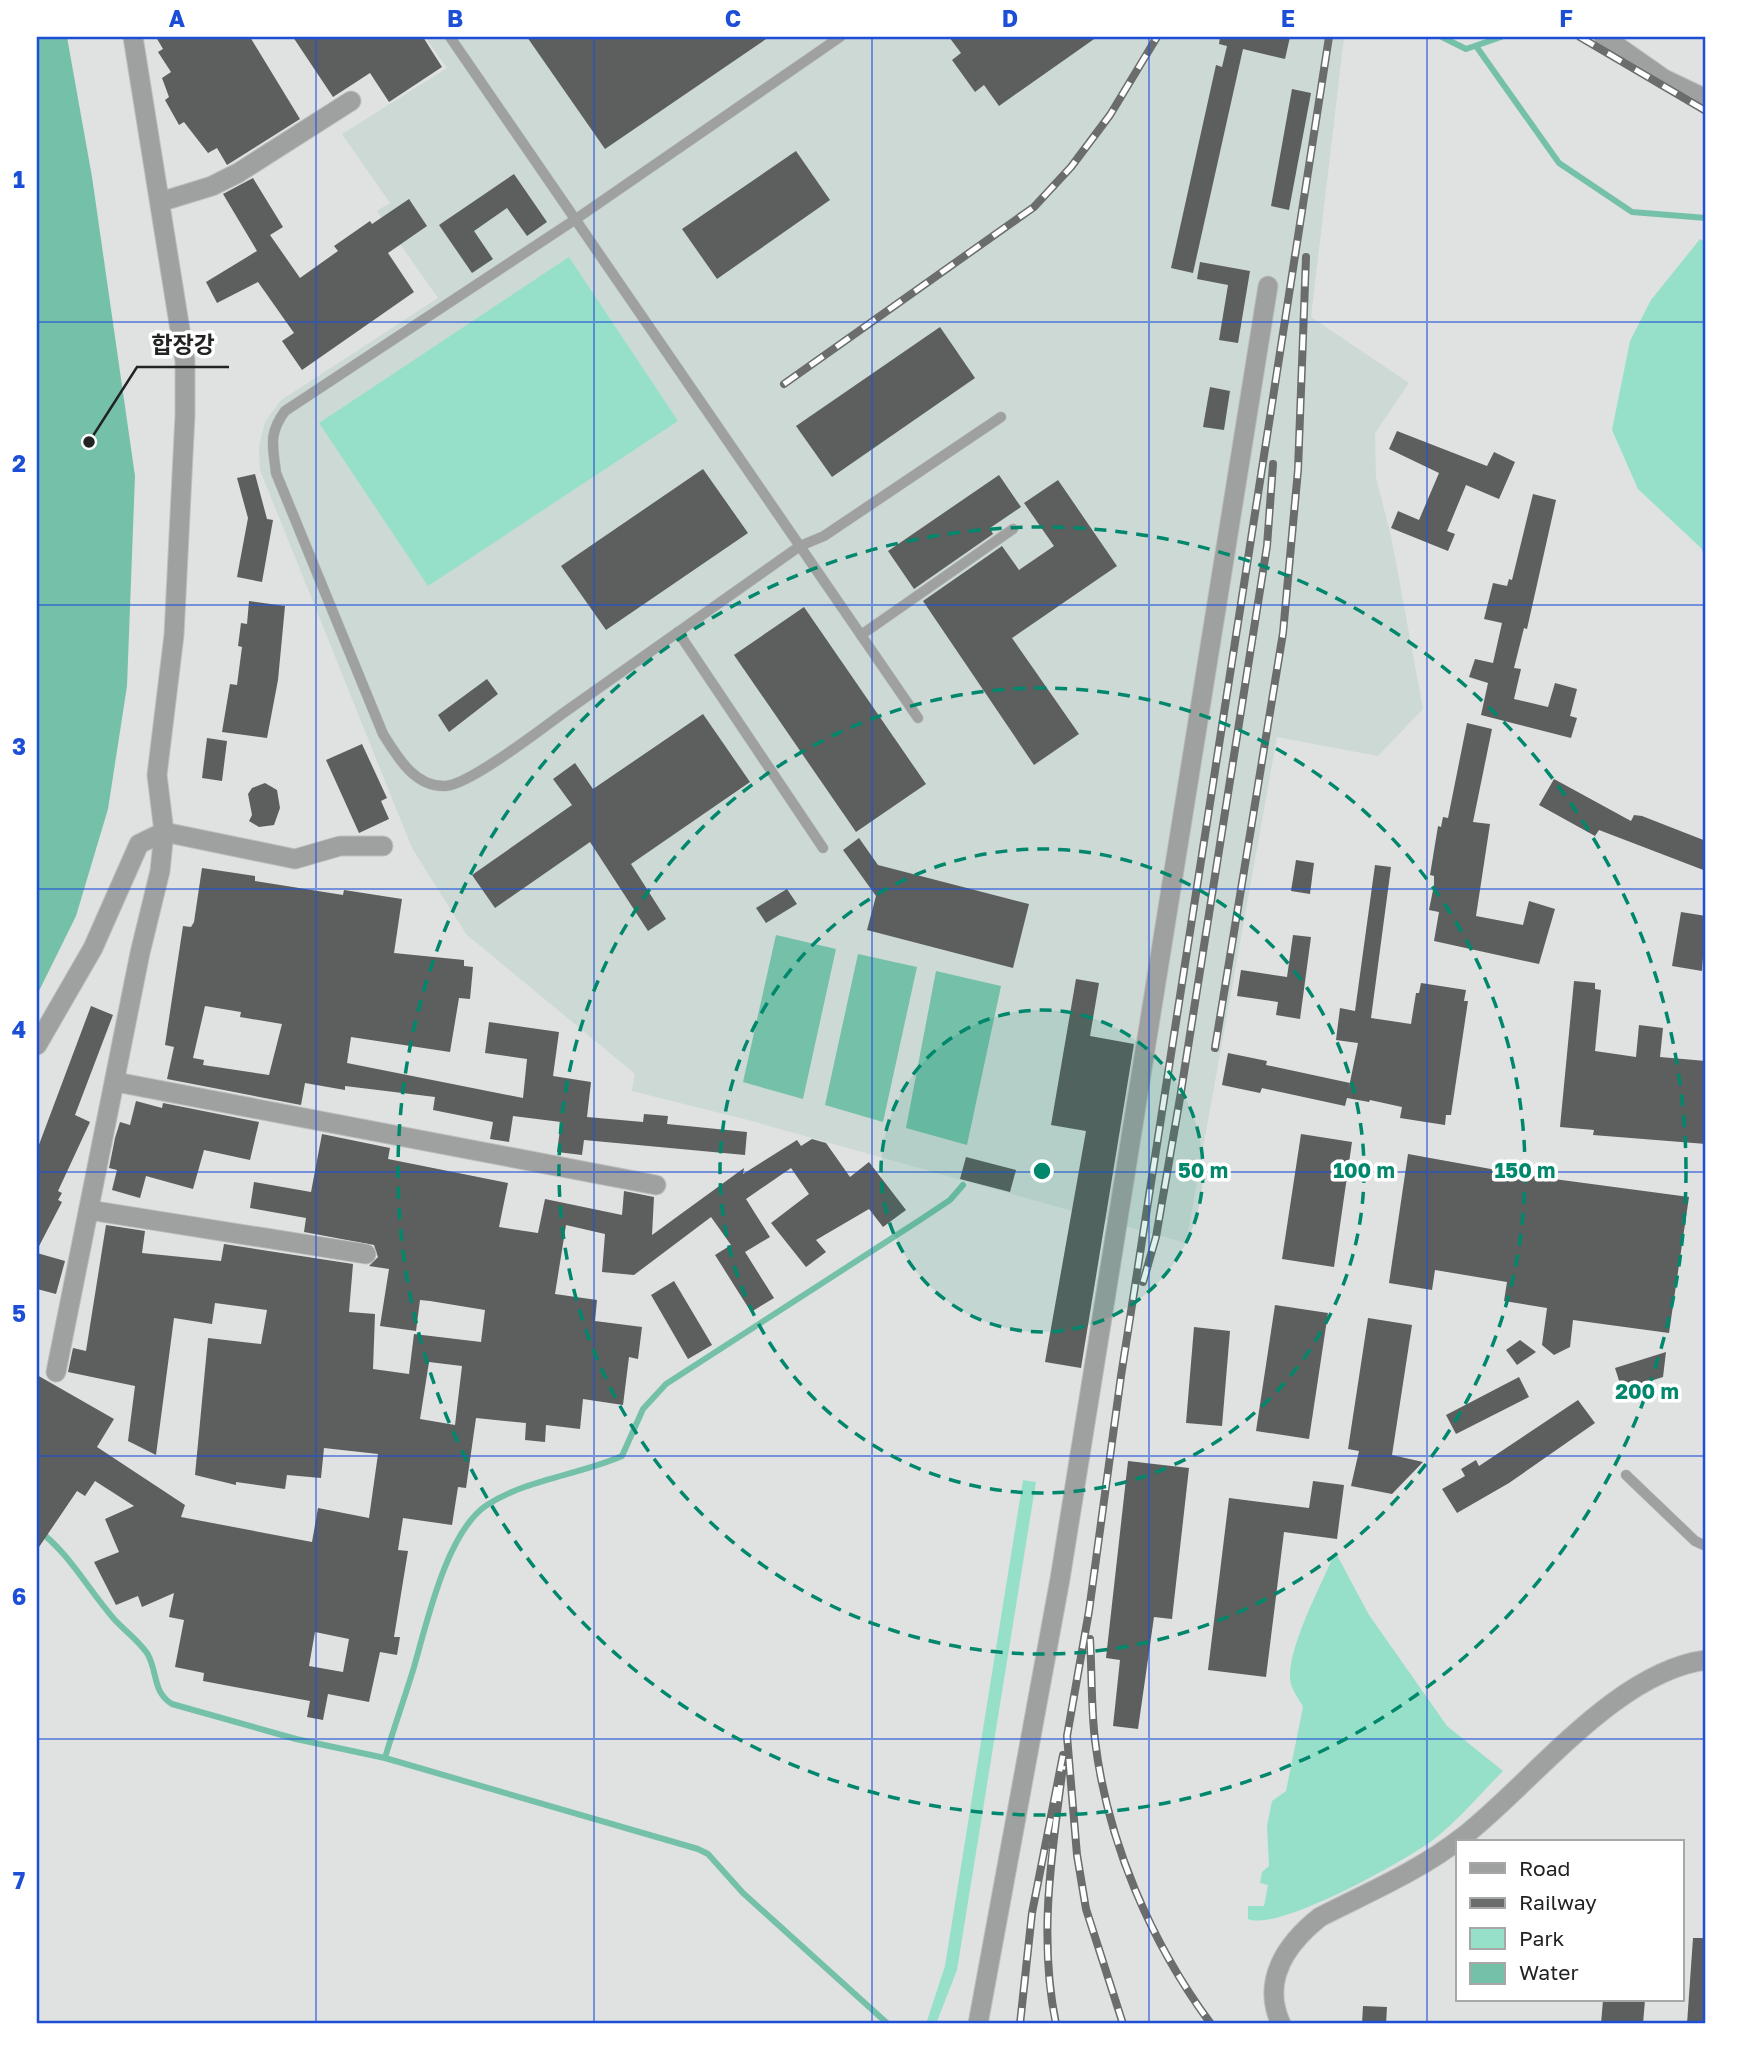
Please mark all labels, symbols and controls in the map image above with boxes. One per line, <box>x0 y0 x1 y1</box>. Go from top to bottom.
text: A <box>169 4 186 32</box>
text: B <box>447 4 463 32</box>
text: C <box>725 4 741 32</box>
text: D <box>1002 4 1018 32</box>
text: E <box>1281 4 1295 32</box>
text: F <box>1559 4 1573 32</box>
text: 1 <box>13 165 25 193</box>
callout: 합장강 <box>137 323 229 367</box>
text: 합장강 <box>151 330 215 358</box>
text: 2 <box>12 449 26 477</box>
text: 3 <box>12 732 26 760</box>
text: 4 <box>12 1015 26 1043</box>
text: 50 m <box>1178 1157 1228 1183</box>
text: 100 m <box>1333 1157 1395 1183</box>
text: 150 m <box>1495 1157 1555 1183</box>
centre of rings <box>1030 1159 1054 1183</box>
text: 5 <box>12 1299 26 1327</box>
text: 200 m <box>1615 1378 1679 1404</box>
text: 6 <box>12 1582 26 1610</box>
legend <box>1456 1840 1684 2002</box>
text: Road <box>1519 1855 1570 1881</box>
text: 7 <box>13 1866 25 1894</box>
text: Railway <box>1519 1889 1597 1915</box>
text: Park <box>1519 1925 1565 1951</box>
text: Water <box>1519 1959 1579 1985</box>

